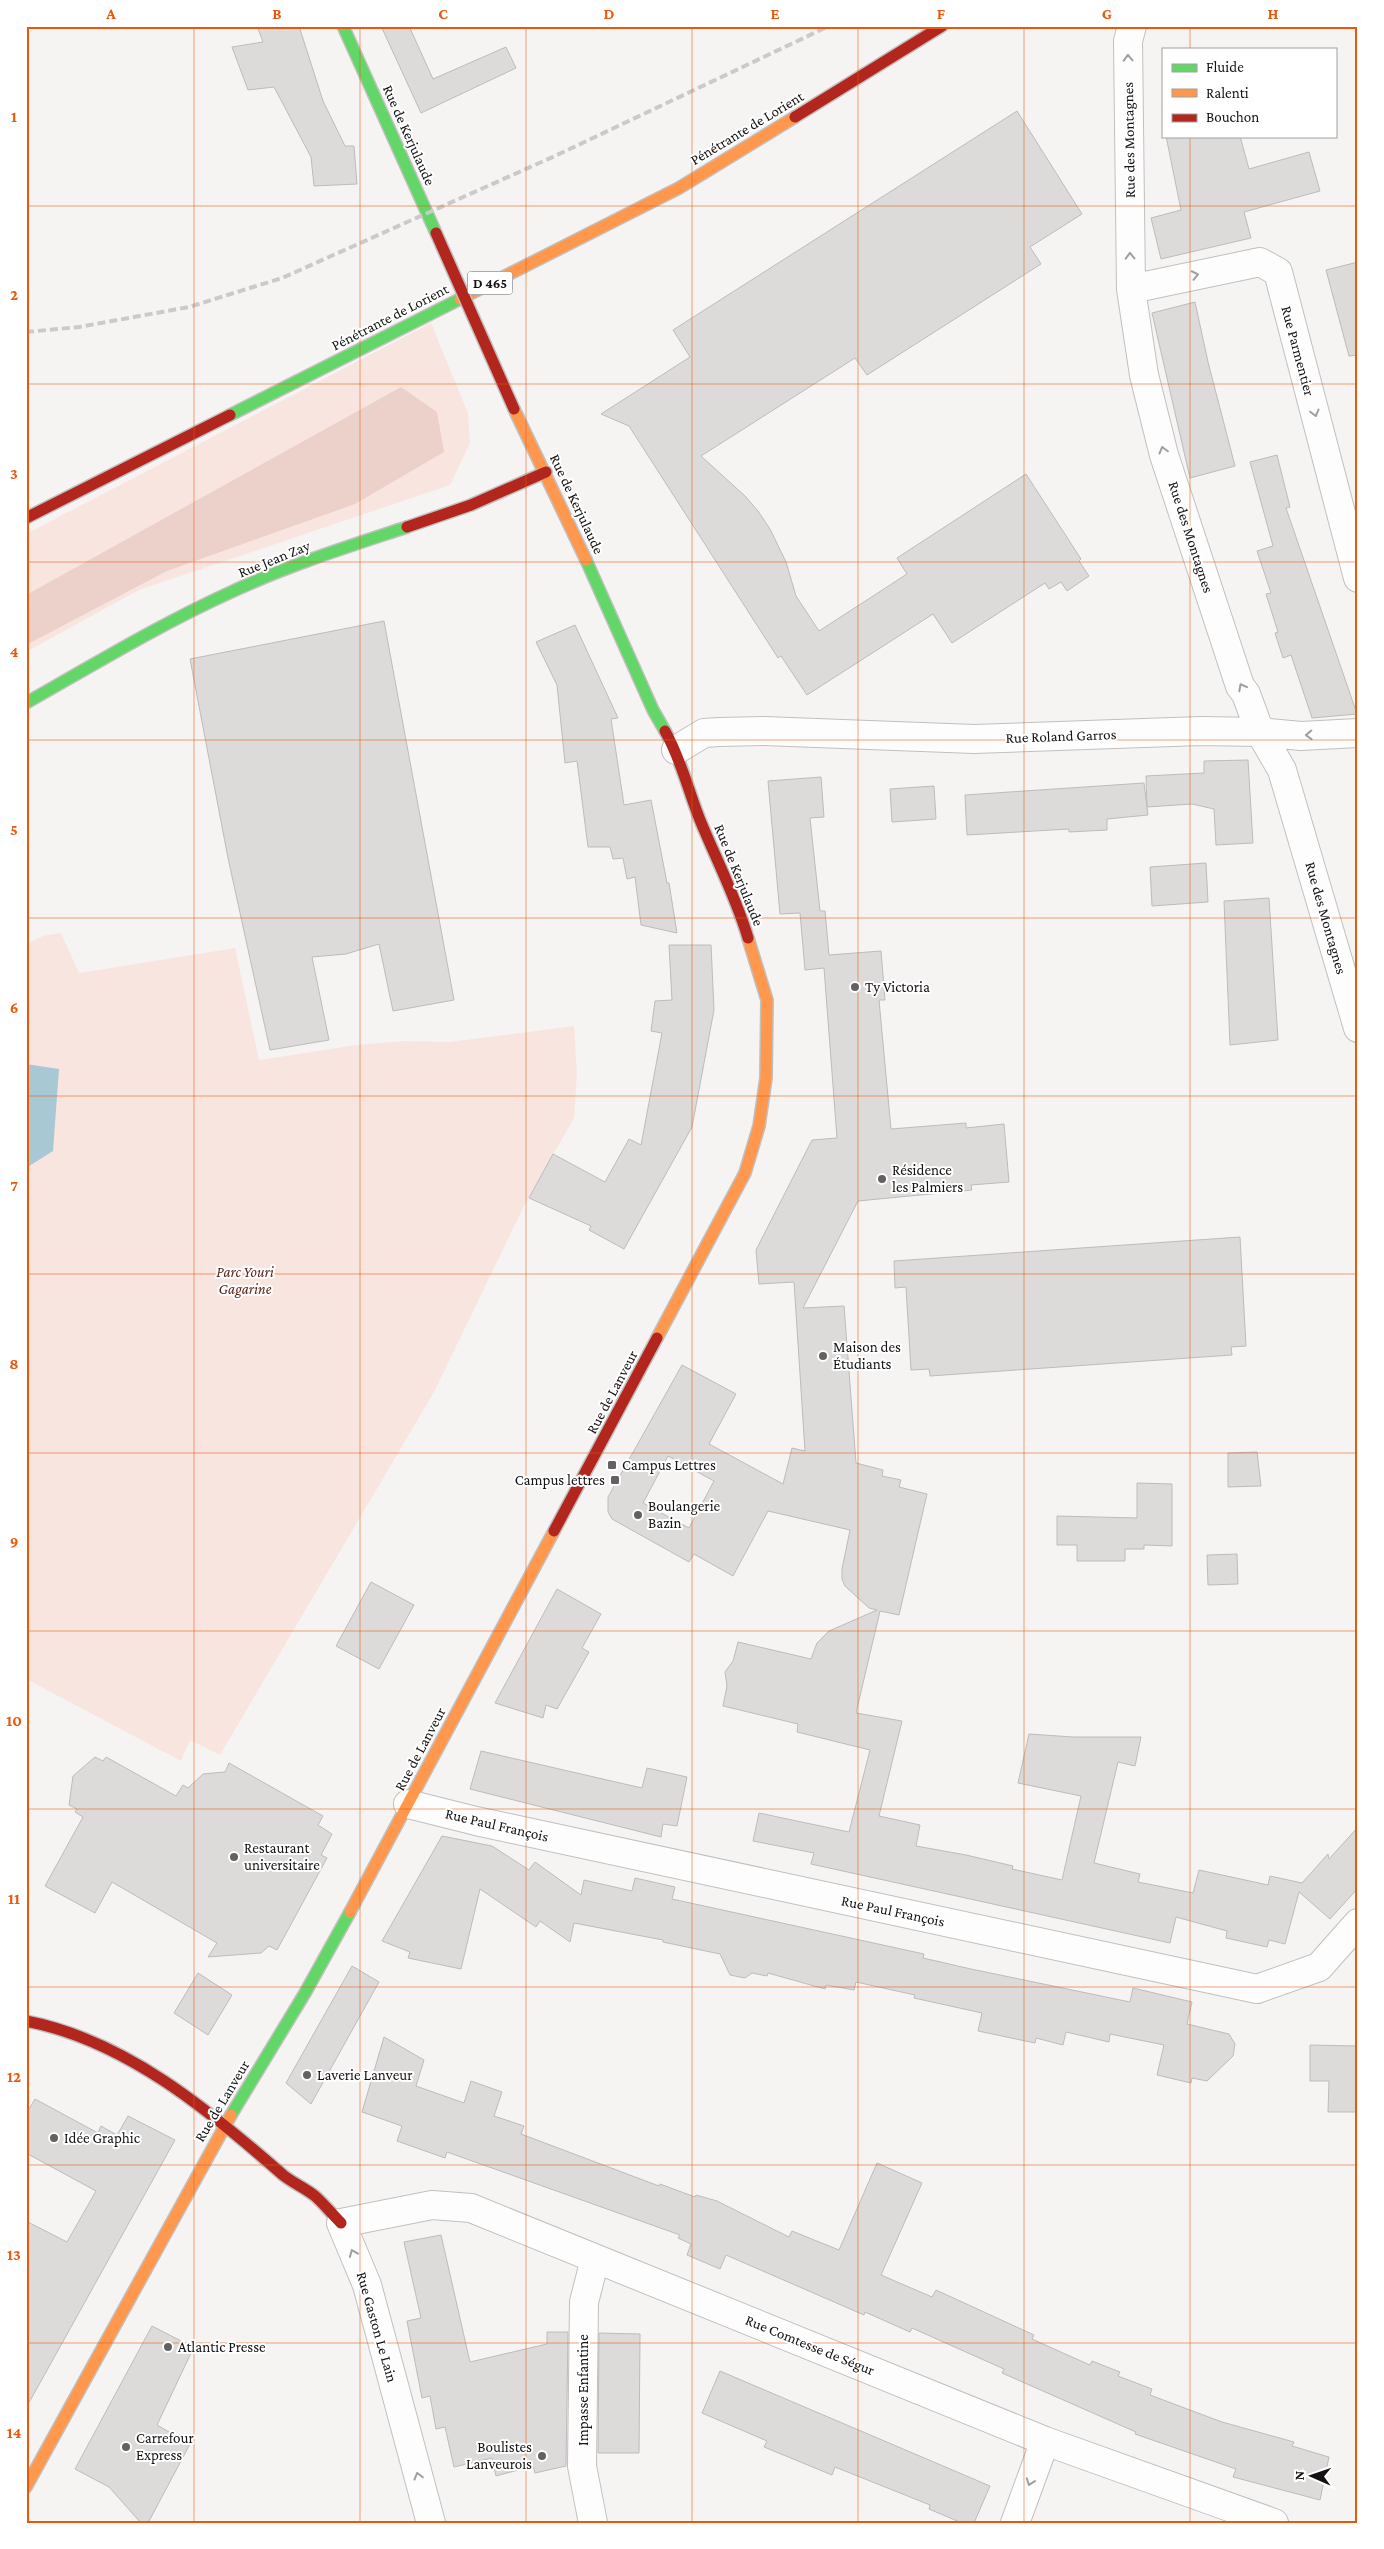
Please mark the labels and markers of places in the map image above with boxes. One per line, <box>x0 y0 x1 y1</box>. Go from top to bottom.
place label: Ty Victoria <box>865 979 930 996</box>
marker: Ty Victoria <box>849 981 861 993</box>
place label: Résidence les Palmiers <box>892 1162 963 1195</box>
marker: Résidence les Palmiers <box>876 1173 888 1185</box>
place label: Maison des Étudiants <box>833 1339 901 1372</box>
marker: Maison des Étudiants <box>817 1350 829 1362</box>
place label: Campus Lettres <box>622 1457 716 1474</box>
marker: Campus Lettres <box>606 1459 618 1471</box>
place label: Campus lettres <box>515 1472 605 1489</box>
marker: Campus lettres <box>609 1474 621 1486</box>
place label: Boulangerie Bazin <box>648 1498 721 1531</box>
marker: Boulangerie Bazin <box>632 1509 644 1521</box>
place label: Restaurant universitaire <box>244 1840 320 1873</box>
marker: Restaurant universitaire <box>228 1851 240 1863</box>
place label: Laverie Lanveur <box>317 2067 413 2083</box>
marker: Laverie Lanveur <box>301 2069 313 2081</box>
place label: Idée Graphic <box>64 2130 141 2147</box>
marker: Idée Graphic <box>48 2132 60 2144</box>
place label: Atlantic Presse <box>178 2339 266 2355</box>
marker: Atlantic Presse <box>162 2341 174 2353</box>
place label: Carrefour Express <box>136 2430 194 2464</box>
place label: Boulistes Lanveurois <box>466 2439 532 2472</box>
marker: Carrefour Express <box>120 2441 132 2453</box>
marker: Boulistes Lanveurois <box>536 2450 548 2462</box>

